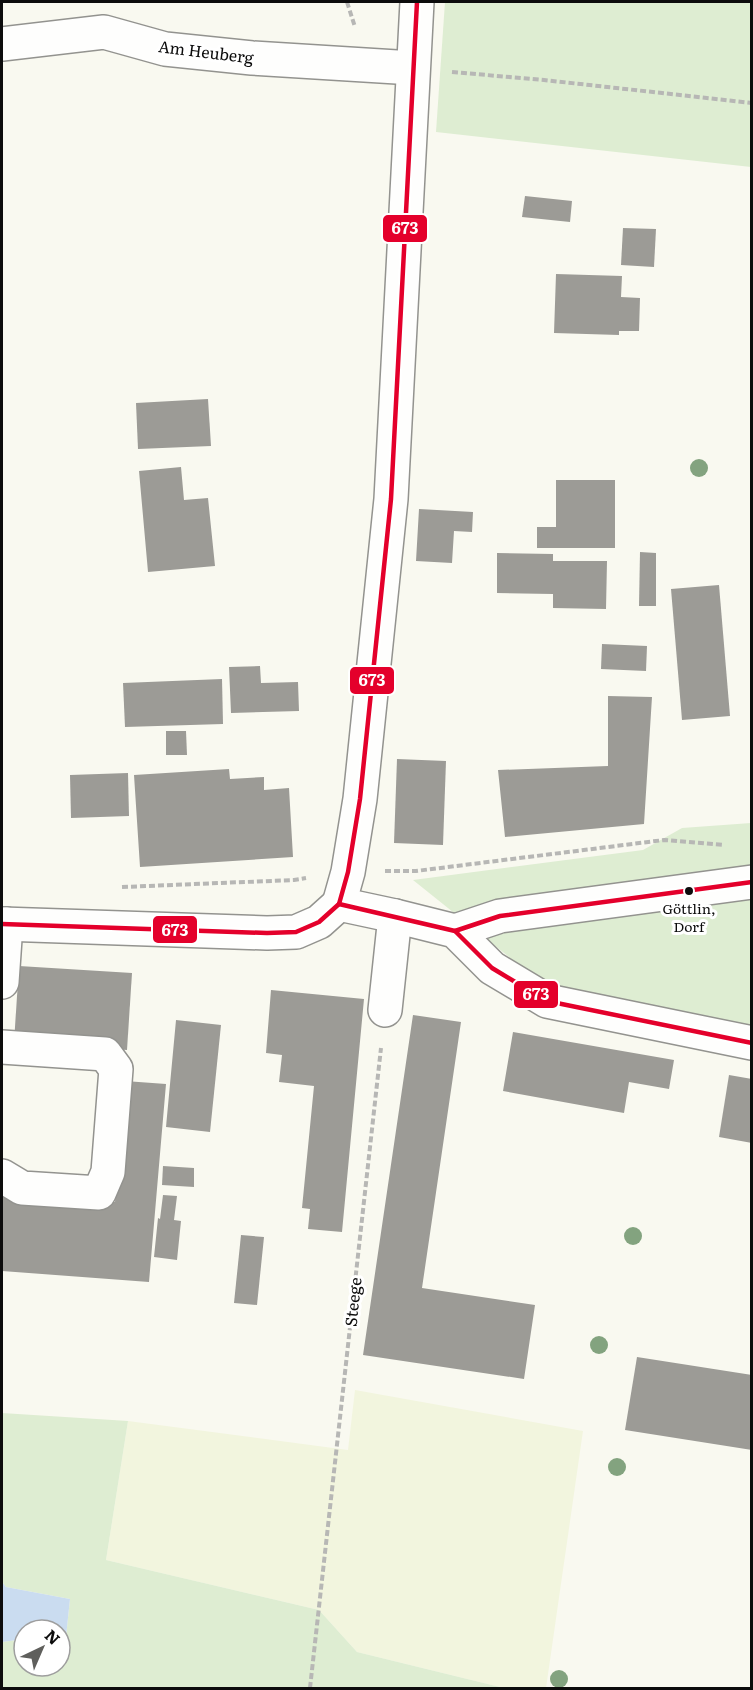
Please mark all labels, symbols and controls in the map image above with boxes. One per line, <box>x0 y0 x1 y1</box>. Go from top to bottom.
street label: Am Heuberg <box>157 33 255 69</box>
line badge: 673 <box>382 214 428 243</box>
text: 673 <box>392 215 418 239</box>
line badge: 673 <box>349 666 395 695</box>
text: 673 <box>359 667 385 691</box>
marker: Göttlin, Dorf <box>683 885 695 897</box>
place label: Göttlin, Dorf <box>662 898 716 936</box>
line badge: 673 <box>152 915 198 944</box>
text: 673 <box>162 917 188 941</box>
line badge: 673 <box>513 980 559 1009</box>
text: 673 <box>523 981 549 1005</box>
street label: Steege <box>337 1276 367 1328</box>
north arrow <box>12 1618 72 1678</box>
text: N <box>40 1623 66 1650</box>

